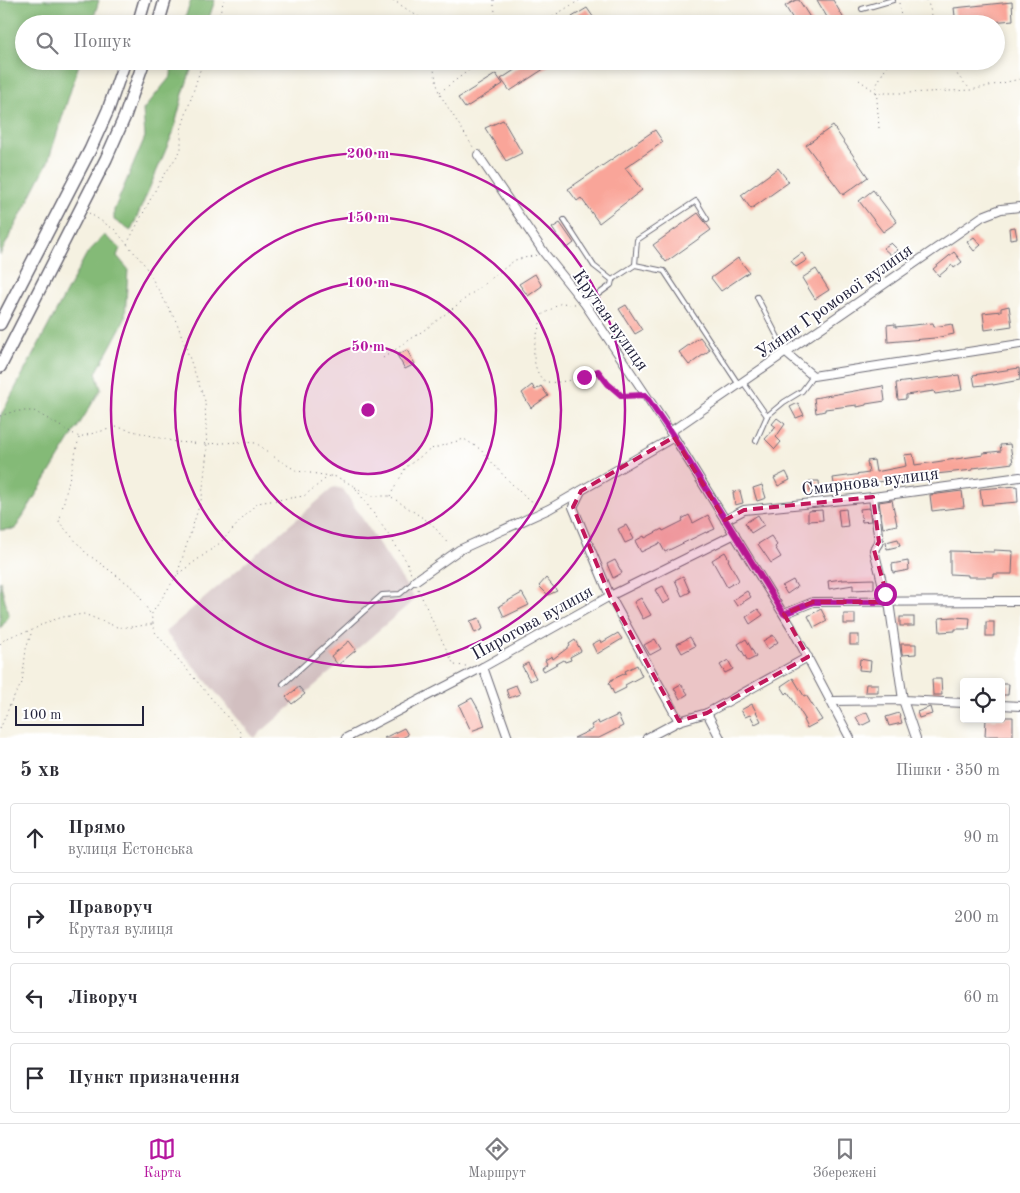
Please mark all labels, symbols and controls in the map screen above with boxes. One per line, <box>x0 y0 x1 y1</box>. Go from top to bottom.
search box <box>15 15 1005 70</box>
icon: search <box>33 29 61 57</box>
text: Пошук <box>73 33 131 52</box>
text: 200 m <box>347 147 389 162</box>
text: 150 m <box>347 211 389 226</box>
street label: Уляни Громової вулиця <box>753 241 916 363</box>
street label: Крутая вулиця <box>569 267 652 374</box>
text: 100 m <box>347 276 389 291</box>
text: 50 m <box>351 340 385 355</box>
route end <box>573 366 596 389</box>
centre of rings <box>359 401 377 419</box>
street label: Смирнова вулиця <box>801 465 940 499</box>
street label: Пирогова вулиця <box>469 582 596 664</box>
route start <box>874 583 897 606</box>
map controls <box>960 678 1005 723</box>
button: locate <box>960 678 1005 723</box>
scale bar <box>15 703 144 726</box>
text: 100 m <box>22 708 61 722</box>
text: 5 хв <box>20 760 59 781</box>
text: Пішки · 350 m <box>896 763 1000 779</box>
text: Прямо <box>68 819 126 838</box>
icon: ahead <box>21 824 49 852</box>
text: 90 m <box>963 830 999 846</box>
text: вулиця Естонська <box>68 842 193 858</box>
text: Праворуч <box>68 899 153 918</box>
icon: right <box>21 904 49 932</box>
text: 200 m <box>954 910 999 926</box>
text: Крутая вулиця <box>68 922 173 938</box>
icon: left <box>21 984 49 1012</box>
text: Ліворуч <box>68 989 138 1008</box>
text: 60 m <box>963 990 999 1006</box>
icon: arrive <box>21 1064 49 1092</box>
text: Пункт призначення <box>68 1069 240 1088</box>
tab: Карта <box>143 1135 181 1182</box>
tab: Маршрут <box>468 1135 526 1182</box>
tab: Збережені <box>813 1135 877 1182</box>

